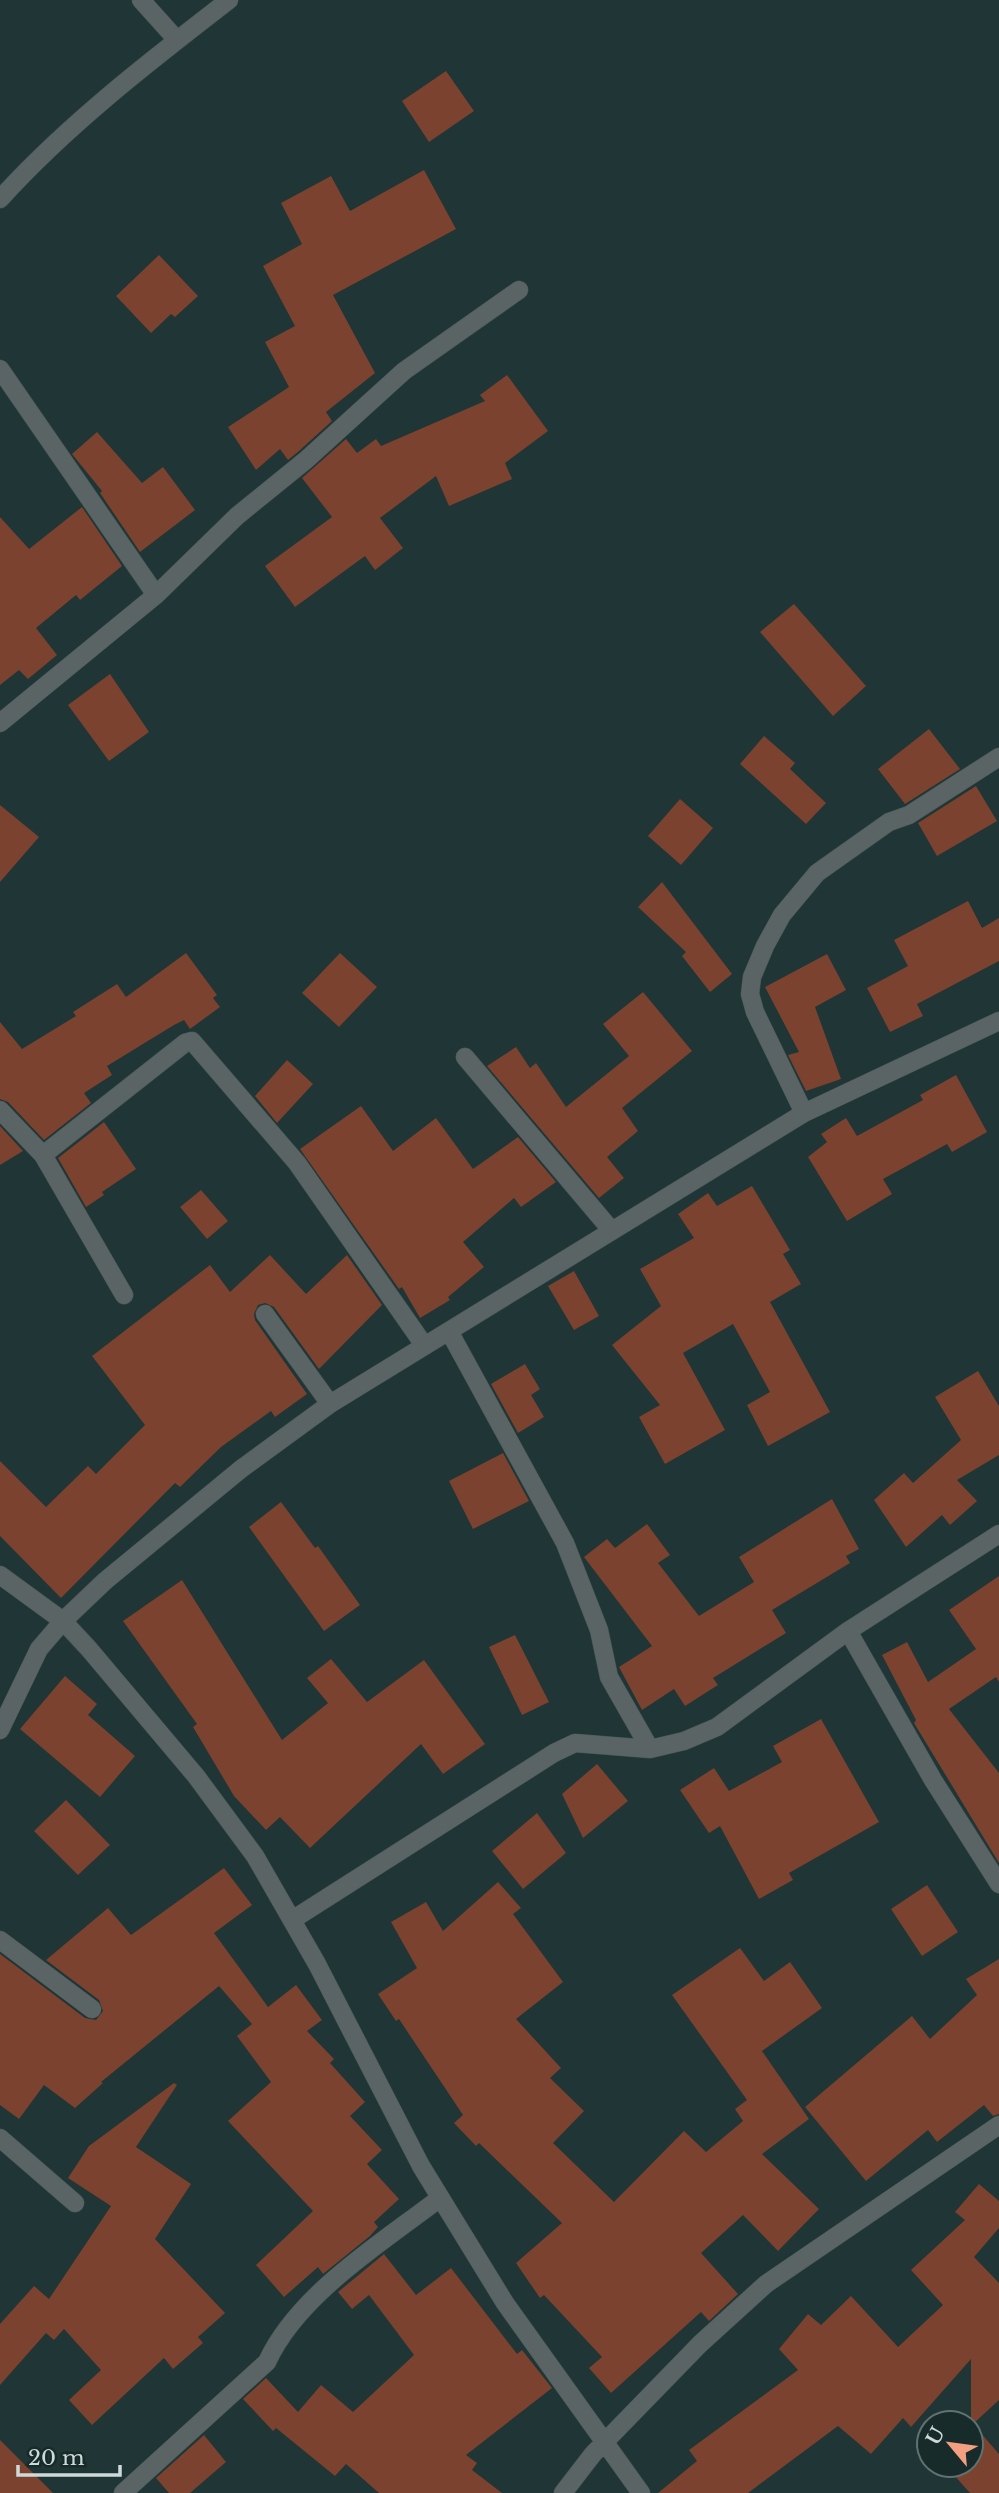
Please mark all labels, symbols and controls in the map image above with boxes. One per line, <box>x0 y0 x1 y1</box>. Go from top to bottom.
north arrow <box>915 2409 985 2479</box>
text: U <box>921 2423 950 2449</box>
scale bar <box>18 2434 119 2478</box>
text: 20 m <box>28 2445 85 2471</box>

